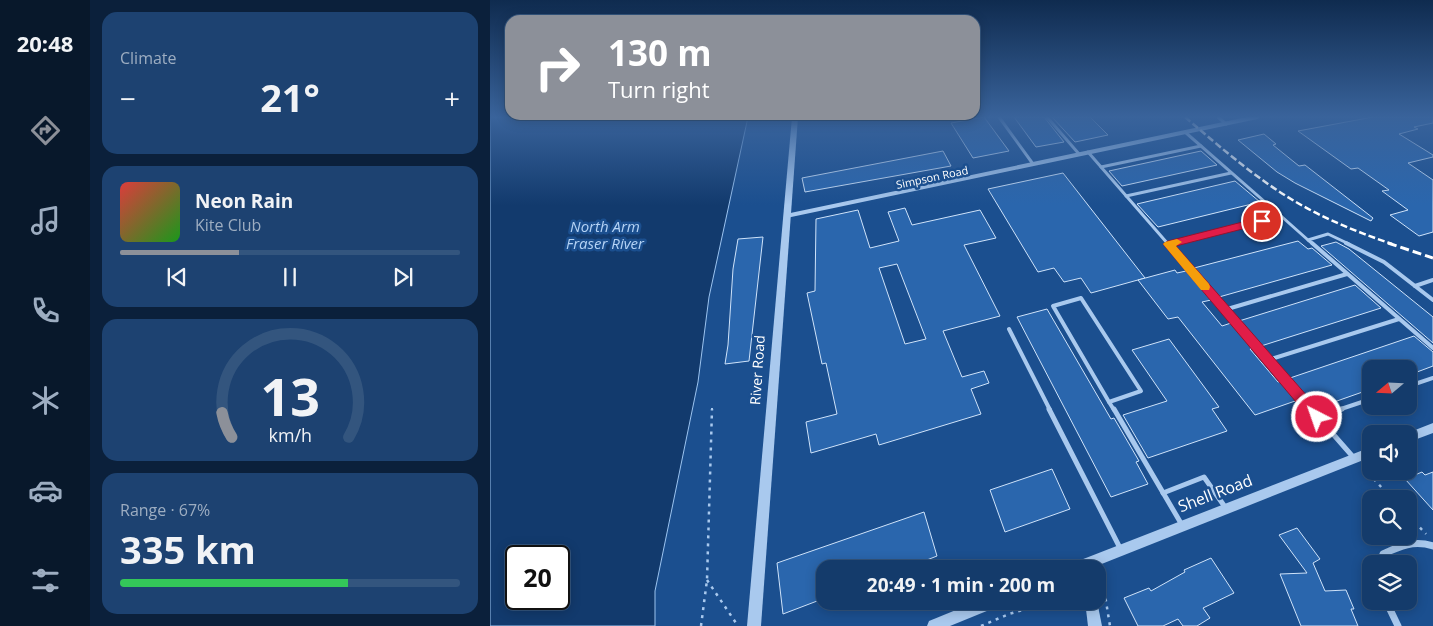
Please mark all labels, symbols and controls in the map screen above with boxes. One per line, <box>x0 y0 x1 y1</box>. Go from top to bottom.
text: 20:48 <box>17 28 73 58</box>
text: 130 m <box>608 29 712 76</box>
icon: right <box>525 35 590 100</box>
text: Climate <box>120 47 177 69</box>
text: 21° <box>260 71 320 123</box>
text: Turn right <box>608 74 710 104</box>
text: − <box>120 79 136 117</box>
text: + <box>444 79 460 117</box>
icon: directions <box>28 113 63 148</box>
street label: Simpson Road <box>895 162 969 192</box>
text: Neon Rain <box>195 188 293 214</box>
pin <box>1241 200 1283 242</box>
icon: music <box>28 203 63 238</box>
icon: arrive <box>1248 207 1276 235</box>
text: Kite Club <box>195 214 261 236</box>
water label: North Arm Fraser River <box>566 216 645 253</box>
icon: previous <box>163 263 191 291</box>
icon: pause <box>276 263 304 291</box>
icon: next <box>389 263 417 291</box>
icon: phone <box>28 293 63 328</box>
street label: River Road <box>745 335 769 405</box>
text: 13 <box>260 360 320 431</box>
north arrow <box>1362 360 1418 415</box>
map controls <box>1362 360 1417 610</box>
icon: climate <box>28 383 63 418</box>
position arrow <box>1290 390 1342 442</box>
text: km/h <box>268 423 312 447</box>
button: sound <box>1362 425 1417 480</box>
street label: Shell Road <box>1175 469 1255 517</box>
icon: car <box>28 473 63 508</box>
button: search <box>1362 490 1417 545</box>
text: Range · 67% <box>120 499 210 521</box>
text: 335 km <box>120 523 256 575</box>
speed limit sign: 20 <box>505 545 570 610</box>
button: layers <box>1362 555 1417 610</box>
icon: filters <box>28 563 63 598</box>
text: 20:49 · 1 min · 200 m <box>867 572 1055 598</box>

